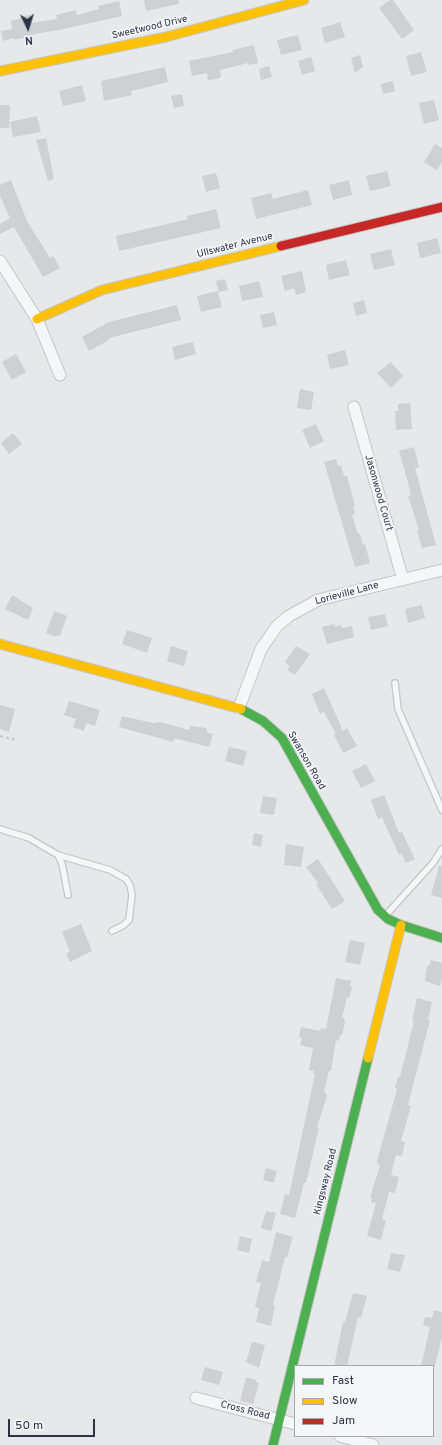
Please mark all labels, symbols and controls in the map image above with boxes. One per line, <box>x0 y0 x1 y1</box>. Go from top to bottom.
north arrow <box>8 8 48 48</box>
street label: Sweetwood Drive <box>111 13 189 43</box>
text: N <box>24 33 33 47</box>
street label: Ullswater Avenue <box>196 231 274 261</box>
street label: Jasonwood Court <box>361 454 395 532</box>
street label: Lorieville Lane <box>314 580 380 608</box>
street label: Swanson Road <box>285 730 327 792</box>
street label: Kingsway Road <box>312 1147 340 1217</box>
legend <box>294 1365 434 1437</box>
text: Fast <box>332 1373 354 1389</box>
text: Slow <box>332 1393 358 1409</box>
street label: Cross Road <box>219 1399 271 1423</box>
scale bar <box>10 1411 97 1437</box>
text: Jam <box>332 1413 355 1429</box>
text: 50 m <box>15 1418 43 1434</box>

